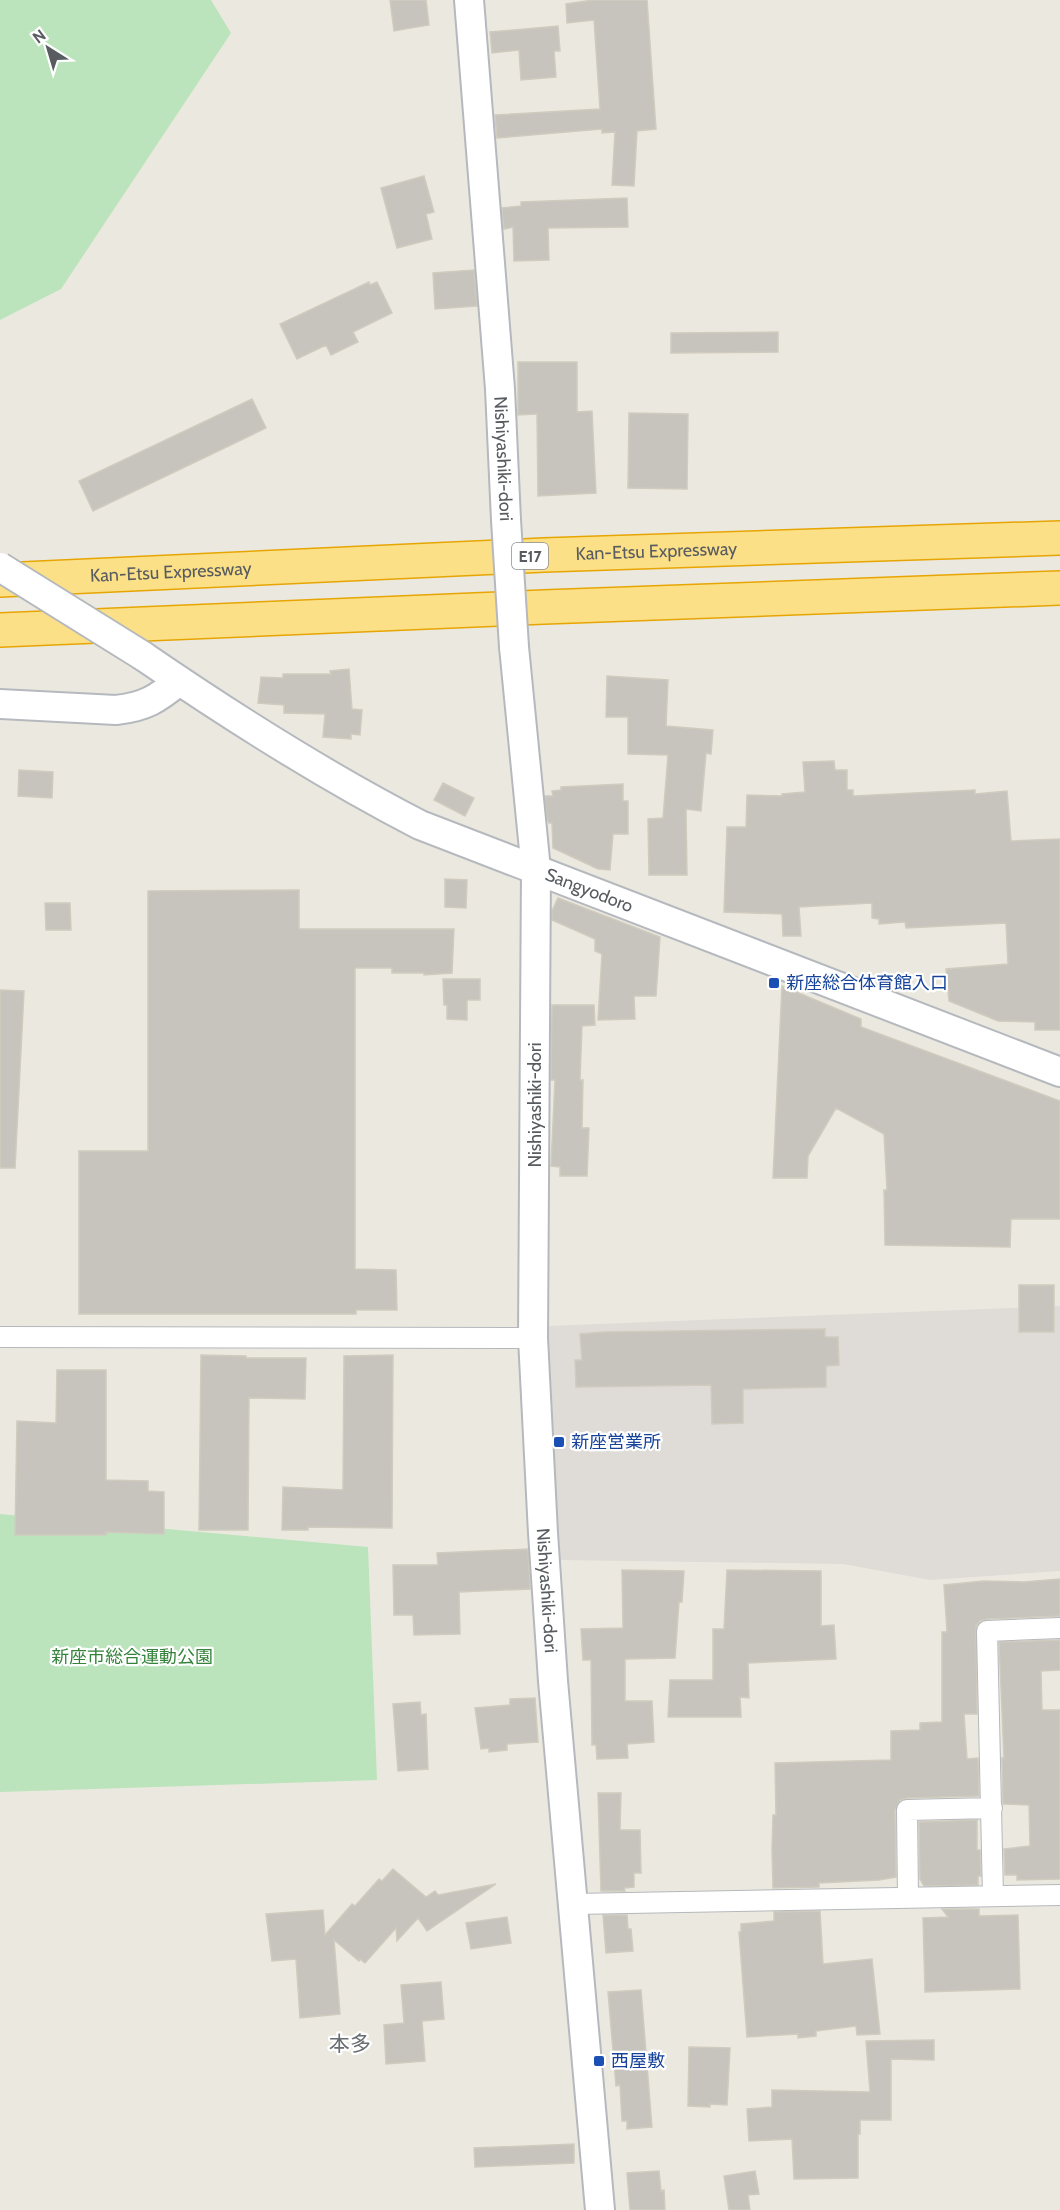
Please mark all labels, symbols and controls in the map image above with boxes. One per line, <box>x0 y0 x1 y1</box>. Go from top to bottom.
north arrow <box>18 18 78 78</box>
text: N <box>29 25 50 47</box>
street label: Nishiyashiki-dori <box>489 396 517 522</box>
street label: Kan-Etsu Expressway <box>575 538 738 565</box>
road number: E17 <box>512 543 548 569</box>
street label: Kan-Etsu Expressway <box>89 557 252 587</box>
street label: Sangyodoro <box>542 863 636 917</box>
place label: 新座総合体育館入口 <box>786 972 948 994</box>
marker: 新座総合体育館入口 <box>767 976 781 990</box>
street label: Nishiyashiki-dori <box>524 1043 546 1167</box>
place label: 新座営業所 <box>571 1431 661 1453</box>
marker: 新座営業所 <box>552 1435 566 1449</box>
street label: Nishiyashiki-dori <box>532 1527 562 1654</box>
park label: 新座市総合運動公園 <box>51 1646 213 1668</box>
district label: 本多 <box>329 2031 371 2056</box>
place label: 西屋敷 <box>611 2050 665 2072</box>
marker: 西屋敷 <box>592 2054 606 2068</box>

